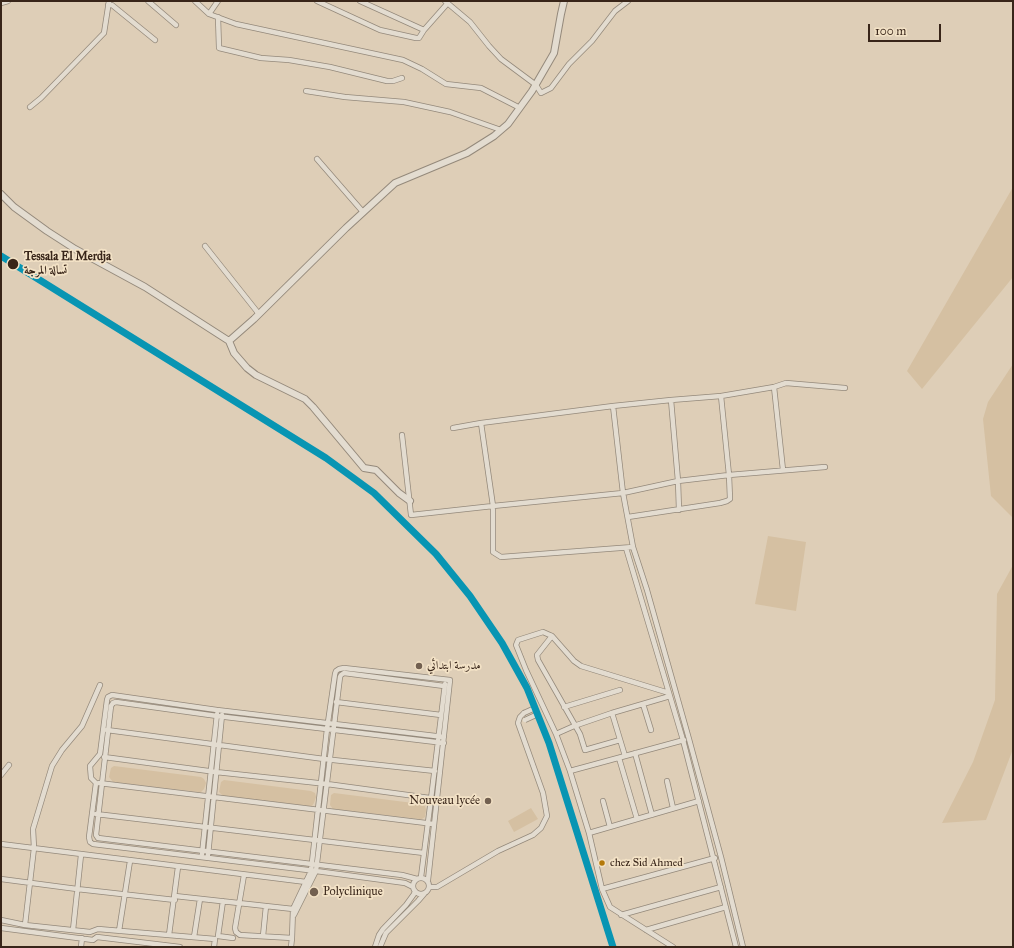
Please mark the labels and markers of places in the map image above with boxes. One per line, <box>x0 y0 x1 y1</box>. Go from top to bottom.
place label: Tessala El Merdja تسالة المرجة <box>24 250 111 278</box>
marker: Tessala El Merdja تسالة المرجة <box>6 257 20 271</box>
place label: مدرسة ابتدائي <box>427 659 481 673</box>
marker: مدرسة ابتدائي <box>414 661 424 671</box>
place label: Nouveau lycée <box>409 794 480 808</box>
marker: Nouveau lycée <box>483 796 493 806</box>
place label: chez Sid Ahmed <box>610 856 683 870</box>
marker: chez Sid Ahmed <box>597 858 607 868</box>
place label: Polyclinique <box>323 885 383 899</box>
marker: Polyclinique <box>308 886 320 898</box>

